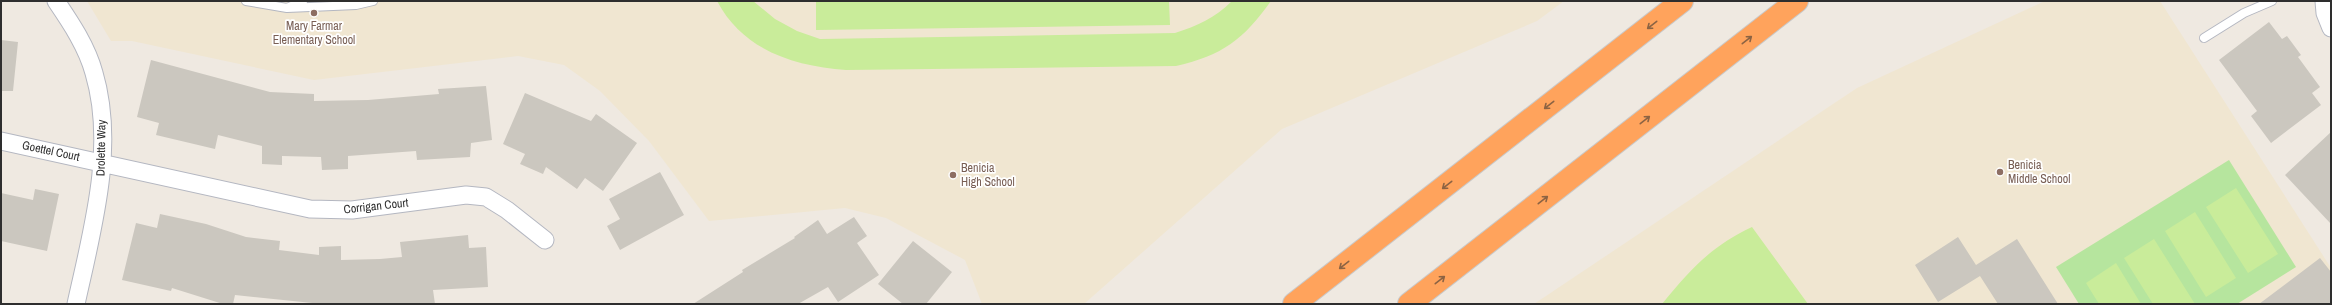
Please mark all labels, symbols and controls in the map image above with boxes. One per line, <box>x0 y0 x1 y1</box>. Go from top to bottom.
marker: Mary Farmar Elementary School <box>309 8 319 18</box>
place label: Mary Farmar Elementary School <box>273 18 355 48</box>
one-way arrow <box>1646 21 1657 29</box>
one-way arrow <box>1742 35 1753 44</box>
one-way arrow <box>1544 101 1555 109</box>
one-way arrow <box>1639 115 1650 124</box>
street label: Drolette Way <box>93 120 109 176</box>
street label: Goettel Court <box>21 137 82 165</box>
place label: Benicia Middle School <box>2008 157 2070 187</box>
place label: Benicia High School <box>961 160 1015 190</box>
marker: Benicia Middle School <box>1995 167 2005 177</box>
marker: Benicia High School <box>948 170 958 180</box>
one-way arrow <box>1441 181 1452 189</box>
street label: Corrigan Court <box>343 195 409 217</box>
one-way arrow <box>1537 196 1548 204</box>
one-way arrow <box>1339 261 1350 269</box>
one-way arrow <box>1435 276 1446 284</box>

